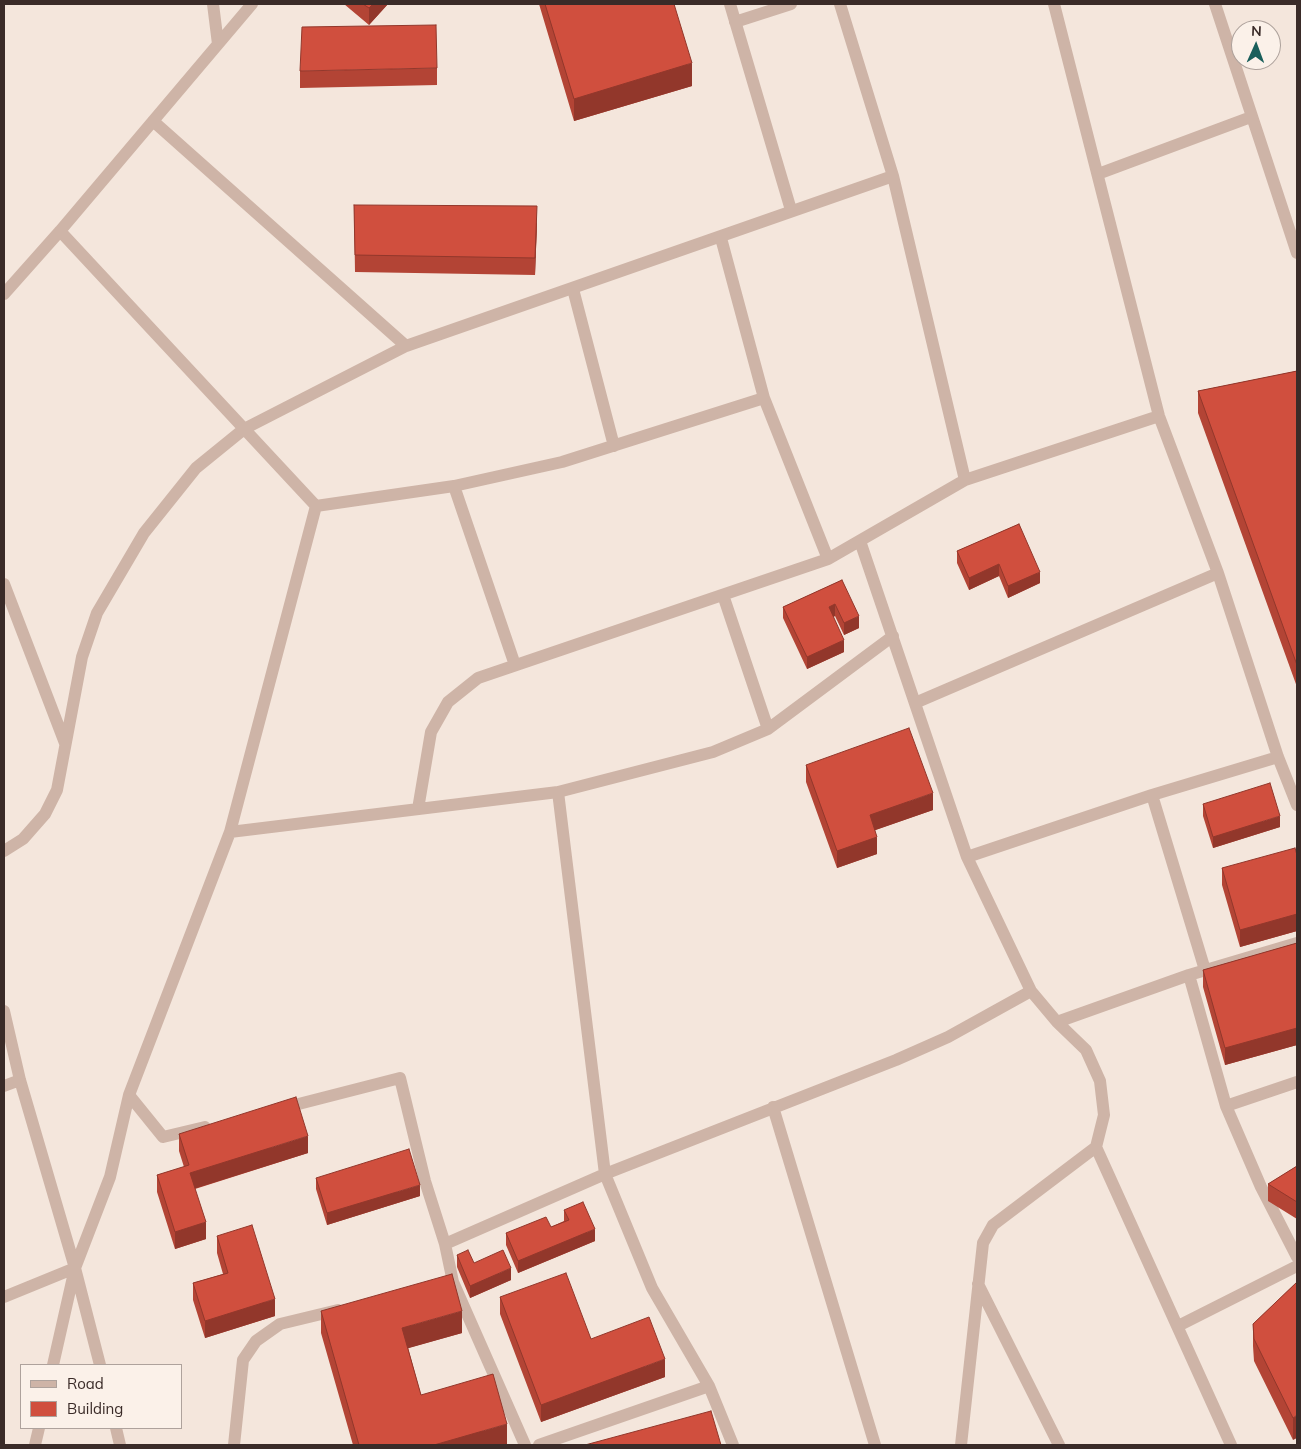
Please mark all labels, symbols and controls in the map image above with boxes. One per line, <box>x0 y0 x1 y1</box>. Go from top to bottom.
north arrow <box>1231 20 1281 70</box>
text: N <box>1251 22 1262 40</box>
legend <box>20 1364 182 1429</box>
text: Road <box>67 1374 104 1393</box>
text: Building <box>67 1399 123 1418</box>

